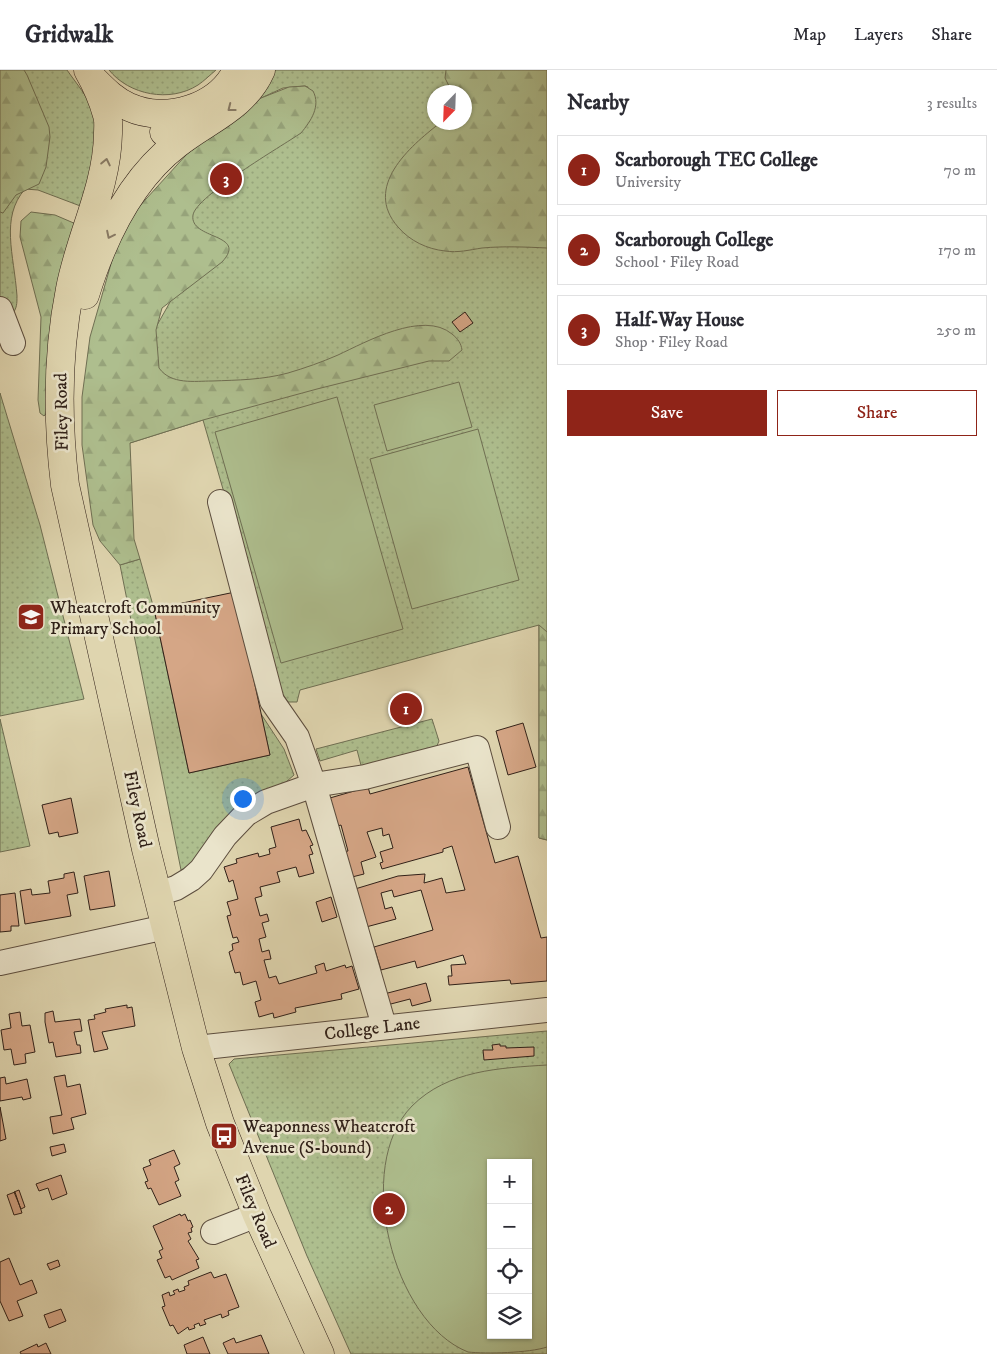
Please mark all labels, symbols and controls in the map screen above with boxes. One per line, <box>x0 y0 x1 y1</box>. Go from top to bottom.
text: Gridwalk <box>25 20 113 50</box>
text: Map <box>793 24 826 46</box>
text: Layers <box>854 24 903 46</box>
text: Share <box>931 24 972 46</box>
north arrow <box>427 85 472 130</box>
text: Nearby <box>567 90 629 116</box>
text: 3 results <box>927 93 977 113</box>
one-way arrow <box>227 102 237 111</box>
text: Scarborough TEC College <box>615 149 818 172</box>
one-way arrow <box>100 158 110 166</box>
pin: 3 <box>210 160 242 198</box>
text: 1 <box>581 160 587 180</box>
text: 70 m <box>944 160 976 180</box>
text: University <box>615 172 681 192</box>
text: Scarborough College <box>615 229 773 252</box>
one-way arrow <box>106 230 116 239</box>
text: 2 <box>580 240 588 260</box>
text: 170 m <box>938 240 976 260</box>
text: School · Filey Road <box>615 252 739 272</box>
text: Half-Way House <box>615 309 744 332</box>
text: 3 <box>581 320 587 340</box>
text: 250 m <box>936 320 976 340</box>
text: Shop · Filey Road <box>615 332 728 352</box>
street label: Filey Road <box>50 373 74 451</box>
button: Save <box>567 390 767 436</box>
button: Share <box>777 390 977 436</box>
place label: Wheatcroft Community Primary School <box>49 597 221 640</box>
school or university icon: Wheatcroft Community Primary School <box>16 602 46 632</box>
pin: 1 <box>390 690 422 728</box>
street label: Filey Road <box>118 769 156 850</box>
your location <box>230 786 256 812</box>
street label: College Lane <box>323 1012 421 1046</box>
place label: Weaponness Wheatcroft Avenue (S-bound) <box>242 1116 416 1159</box>
bus stop icon: Weaponness Wheatcroft Avenue (S-bound) <box>209 1121 239 1151</box>
map controls <box>487 1159 532 1339</box>
button: + <box>487 1159 532 1204</box>
street label: Filey Road <box>230 1171 280 1252</box>
pin: 2 <box>373 1190 405 1228</box>
button: − <box>487 1204 532 1249</box>
button: locate <box>487 1249 532 1294</box>
button: layers <box>487 1294 532 1339</box>

